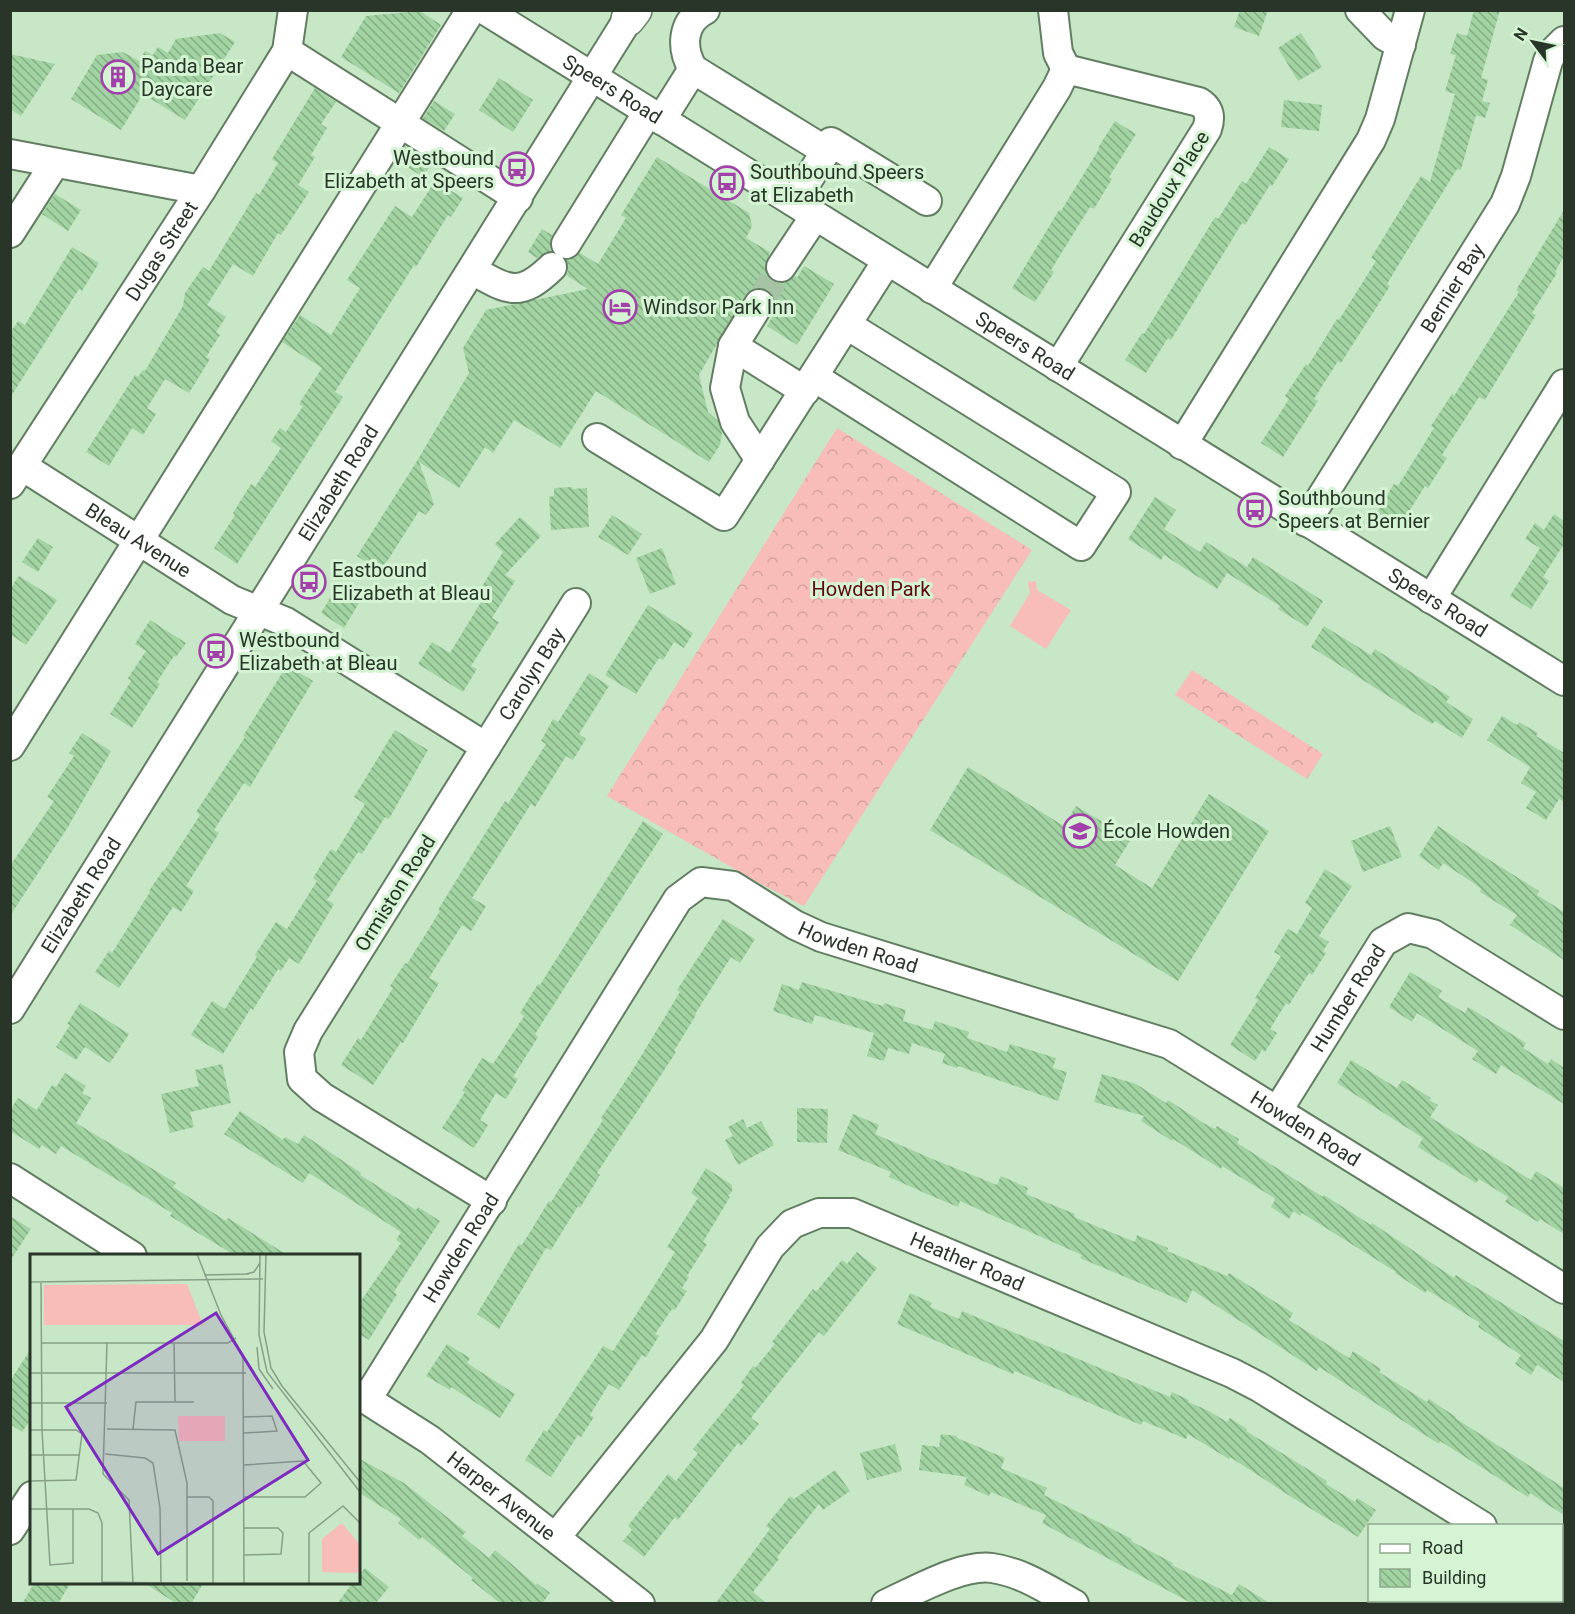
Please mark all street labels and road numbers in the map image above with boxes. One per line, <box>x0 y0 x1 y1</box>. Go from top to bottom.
street label: Speers Road <box>558 49 666 129</box>
street label: Baudoux Place <box>1124 126 1214 252</box>
street label: Dugas Street <box>120 196 203 305</box>
street label: Bernier Bay <box>1416 238 1490 337</box>
street label: Speers Road <box>971 306 1079 386</box>
street label: Elizabeth Road <box>293 421 383 545</box>
street label: Bleau Avenue <box>81 498 195 583</box>
street label: Speers Road <box>1384 563 1492 642</box>
street label: Carolyn Bay <box>494 623 570 725</box>
street label: Ormiston Road <box>350 830 440 956</box>
street label: Elizabeth Road <box>36 833 126 958</box>
street label: Howden Road <box>794 916 921 978</box>
street label: Humber Road <box>1305 940 1391 1056</box>
street label: Howden Road <box>1246 1086 1365 1172</box>
street label: Howden Road <box>418 1189 504 1307</box>
street label: Heather Road <box>906 1227 1028 1296</box>
street label: Harper Avenue <box>442 1446 560 1546</box>

